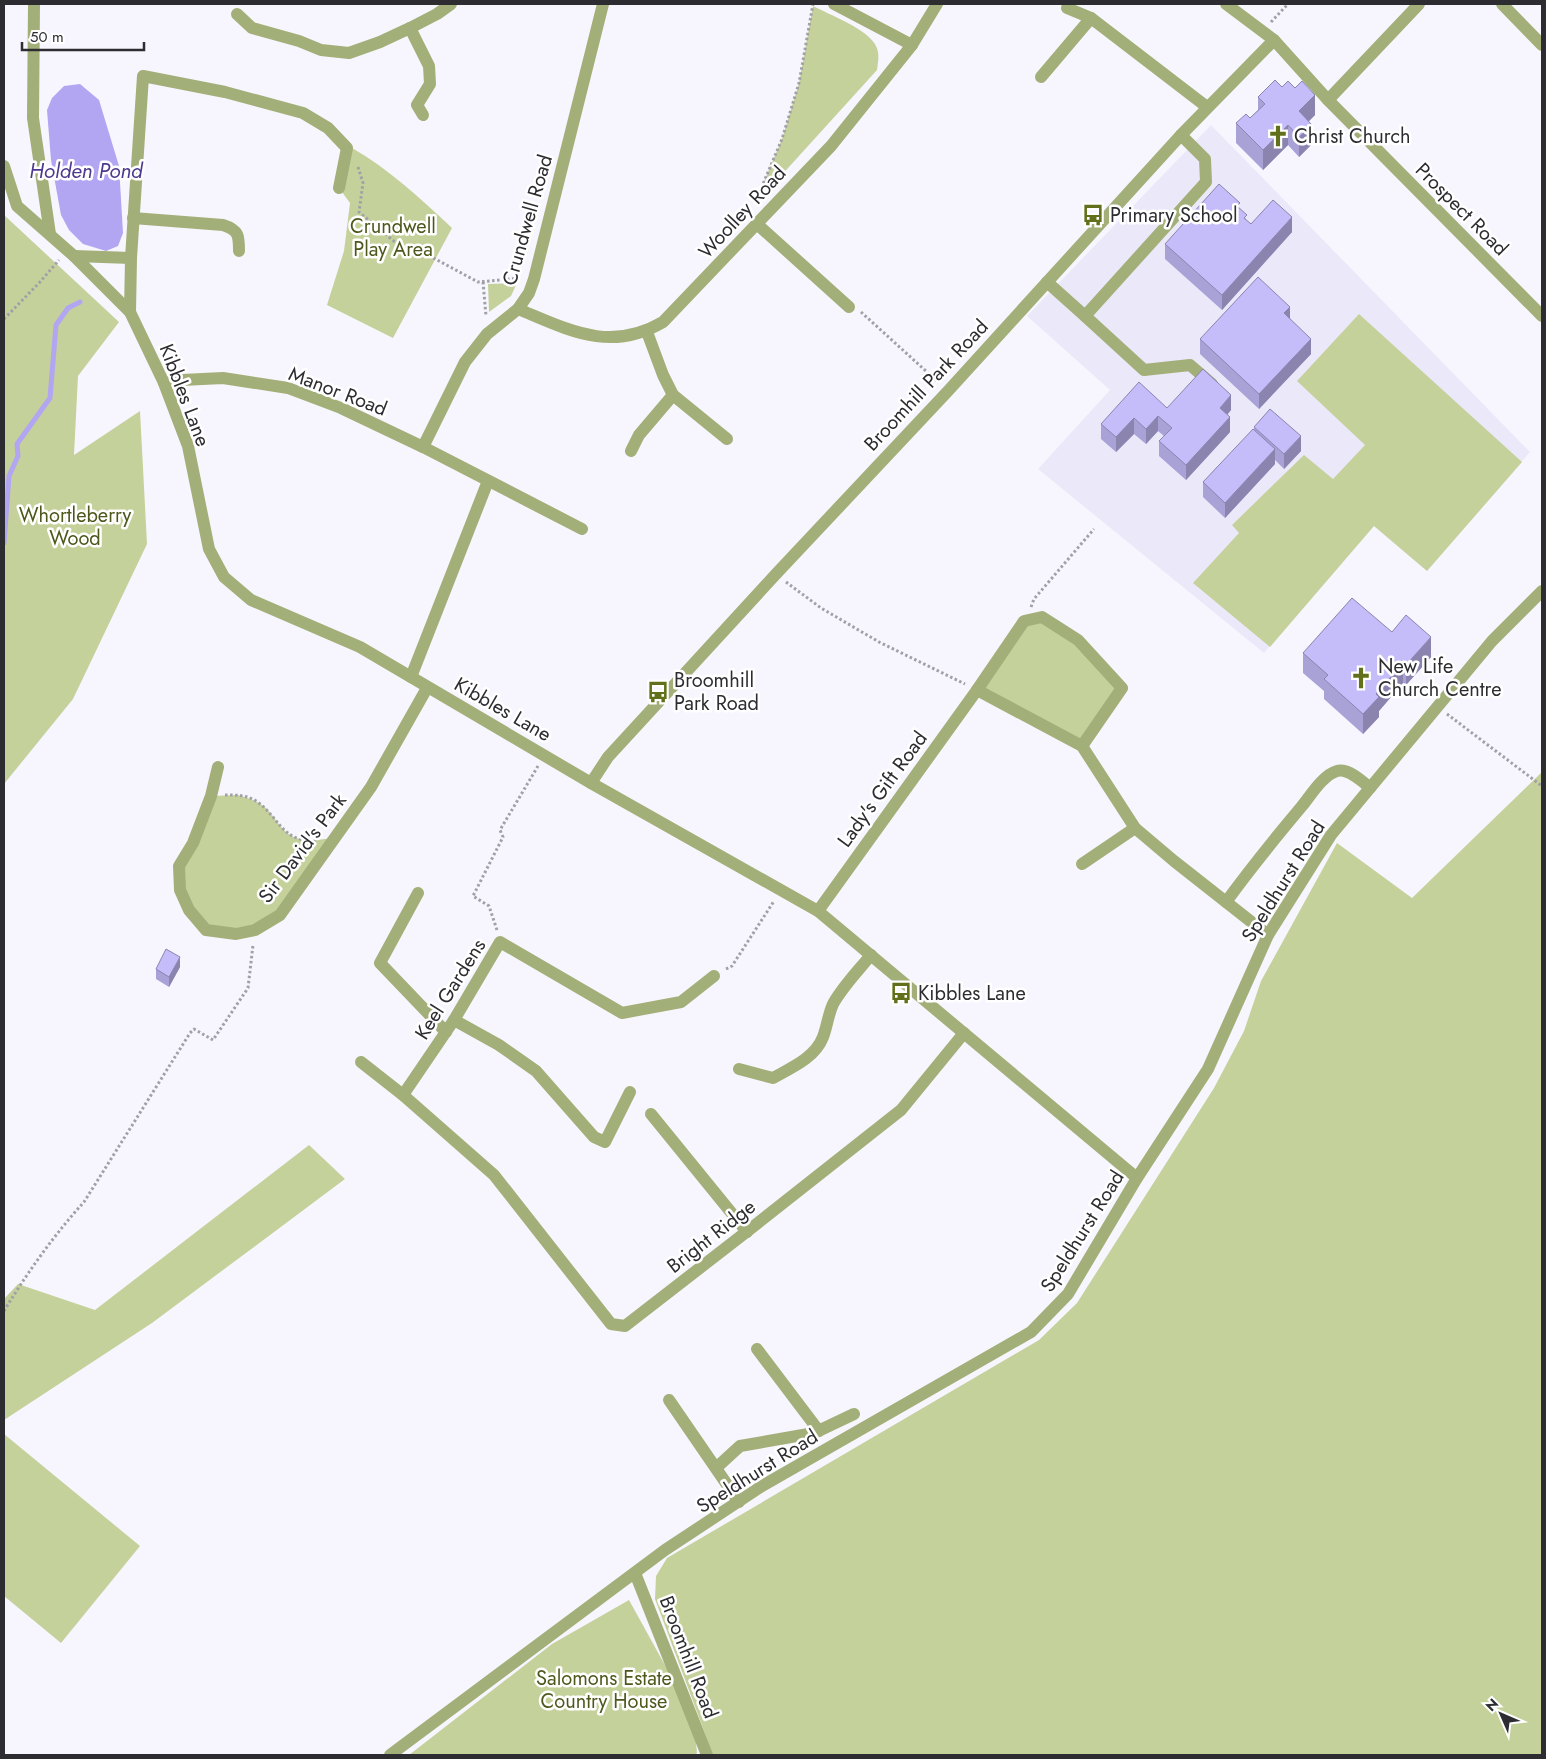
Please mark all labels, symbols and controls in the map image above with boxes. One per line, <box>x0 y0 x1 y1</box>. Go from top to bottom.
scale bar <box>22 20 145 52</box>
text: 50 m <box>30 26 64 48</box>
place label: Christ Church <box>1294 122 1410 151</box>
church icon: Christ Church <box>1265 123 1291 149</box>
street label: Crundwell Road <box>495 151 560 289</box>
water label: Holden Pond <box>29 156 144 186</box>
street label: Prospect Road <box>1409 156 1515 262</box>
street label: Woolley Road <box>692 160 793 265</box>
place label: Primary School <box>1110 201 1238 230</box>
bus stop icon: Primary School <box>1080 202 1106 228</box>
park label: Crundwell Play Area <box>350 212 436 264</box>
street label: Broomhill Park Road <box>858 313 995 458</box>
street label: Kibbles Lane <box>152 340 217 451</box>
street label: Manor Road <box>284 359 391 424</box>
park label: Whortleberry Wood <box>19 501 131 553</box>
place label: New Life Church Centre <box>1378 652 1501 704</box>
church icon: New Life Church Centre <box>1348 665 1374 691</box>
place label: Broomhill Park Road <box>674 666 759 718</box>
street label: Kibbles Lane <box>449 670 557 749</box>
bus stop icon: Broomhill Park Road <box>645 679 671 705</box>
street label: Lady's Gift Road <box>830 725 934 853</box>
street label: Sir David's Park <box>251 787 353 909</box>
street label: Speldhurst Road <box>1234 815 1332 948</box>
street label: Keel Gardens <box>408 933 493 1045</box>
place label: Kibbles Lane <box>918 979 1026 1008</box>
bus stop icon: Kibbles Lane <box>888 980 914 1006</box>
street label: Speldhurst Road <box>1033 1165 1131 1298</box>
street label: Bright Ridge <box>661 1193 762 1280</box>
street label: Speldhurst Road <box>691 1422 824 1520</box>
street label: Broomhill Road <box>652 1592 725 1723</box>
park label: Salomons Estate Country House <box>536 1664 672 1716</box>
north arrow <box>1476 1689 1526 1739</box>
text: N <box>1481 1694 1503 1716</box>

